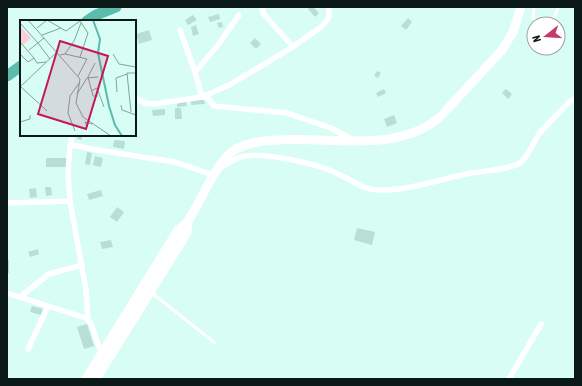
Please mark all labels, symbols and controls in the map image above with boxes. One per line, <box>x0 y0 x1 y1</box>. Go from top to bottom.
north arrow <box>526 16 566 56</box>
inset map <box>20 20 136 136</box>
text: N <box>530 34 543 44</box>

